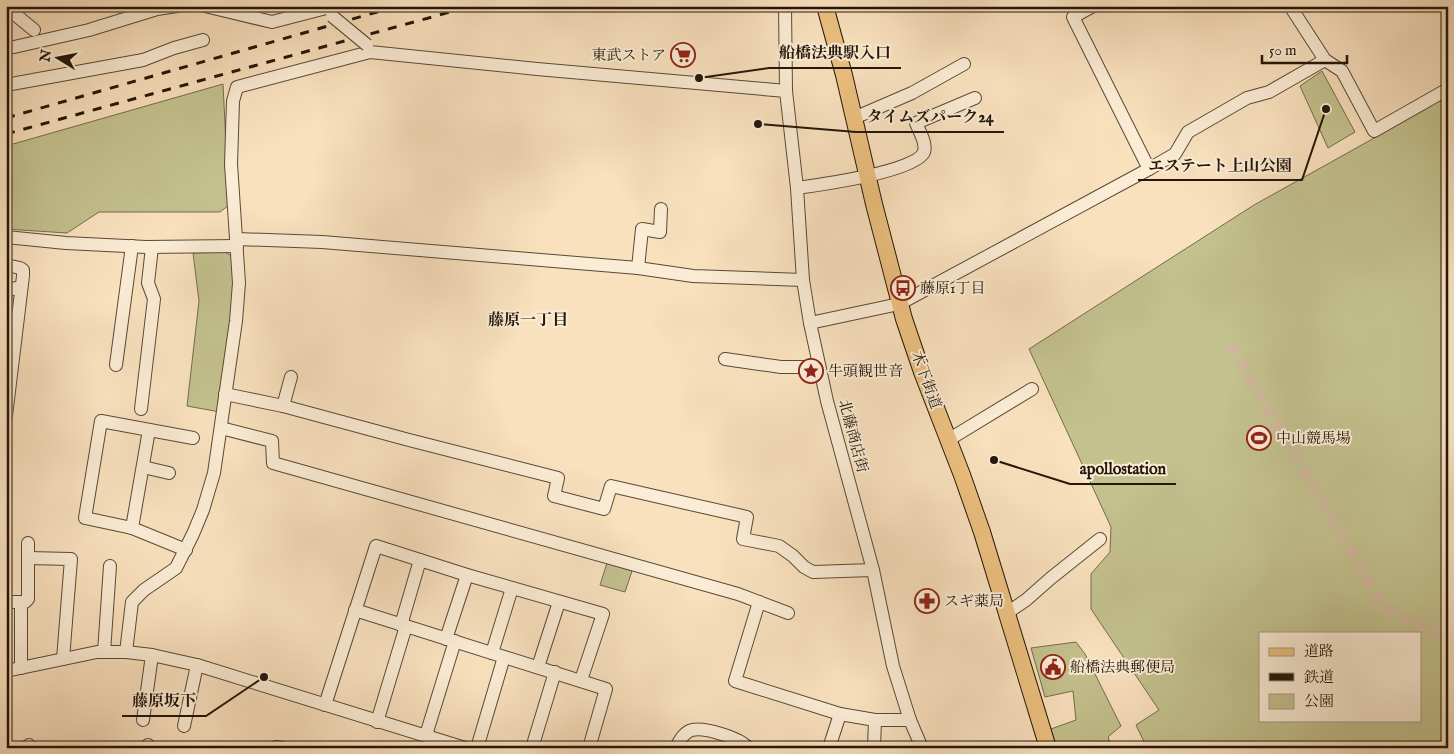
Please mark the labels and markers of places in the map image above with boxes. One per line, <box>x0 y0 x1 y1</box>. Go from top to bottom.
callout: 船橋法典駅入口 <box>769 37 901 68</box>
supermarket icon: 東武ストア <box>670 42 696 68</box>
place label: 東武ストア <box>591 46 666 65</box>
callout: タイムズパーク24 <box>856 101 1004 132</box>
callout: エステート上山公園 <box>1138 149 1302 180</box>
bus stop icon: 藤原1丁目 <box>890 275 916 301</box>
place label: 藤原1丁目 <box>920 279 986 298</box>
place icon: 牛頭観世音 <box>798 358 824 384</box>
place label: 牛頭観世音 <box>828 362 903 381</box>
sports icon: 中山競馬場 <box>1246 425 1272 451</box>
place label: 中山競馬場 <box>1276 429 1351 448</box>
callout: apollostation <box>1070 453 1176 484</box>
pharmacy icon: スギ薬局 <box>914 588 940 614</box>
place label: スギ薬局 <box>944 592 1004 611</box>
public building icon: 船橋法典郵便局 <box>1040 654 1066 680</box>
place label: 船橋法典郵便局 <box>1070 658 1175 677</box>
callout: 藤原坂下 <box>122 685 206 716</box>

